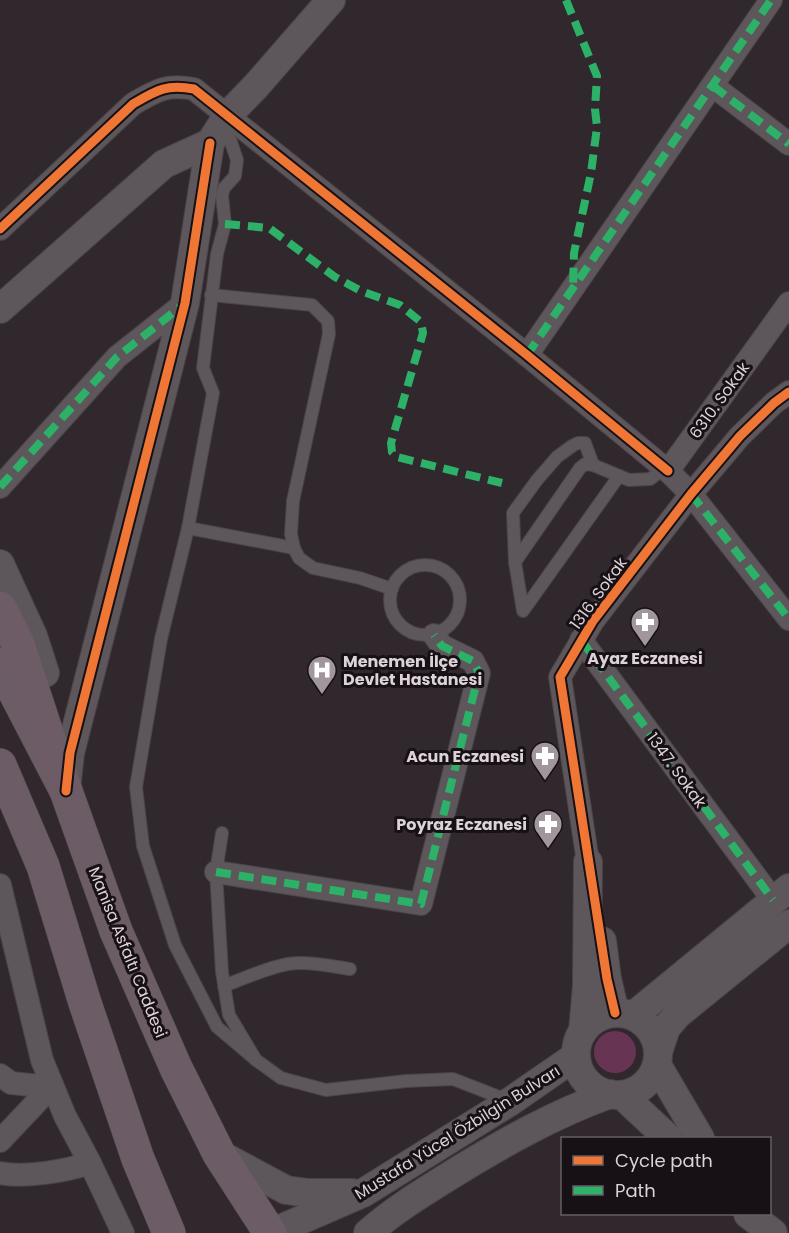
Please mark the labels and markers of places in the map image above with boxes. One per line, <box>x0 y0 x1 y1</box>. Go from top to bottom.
pharmacy icon: Ayaz Eczanesi <box>629 606 661 648</box>
place label: Ayaz Eczanesi <box>587 647 703 670</box>
place label: Menemen İlçe Devlet Hastanesi <box>343 650 482 691</box>
hospital icon: Menemen İlçe Devlet Hastanesi <box>306 654 338 696</box>
pharmacy icon: Acun Eczanesi <box>529 740 561 782</box>
place label: Acun Eczanesi <box>406 745 524 768</box>
pharmacy icon: Poyraz Eczanesi <box>532 808 564 850</box>
place label: Poyraz Eczanesi <box>396 813 527 836</box>

